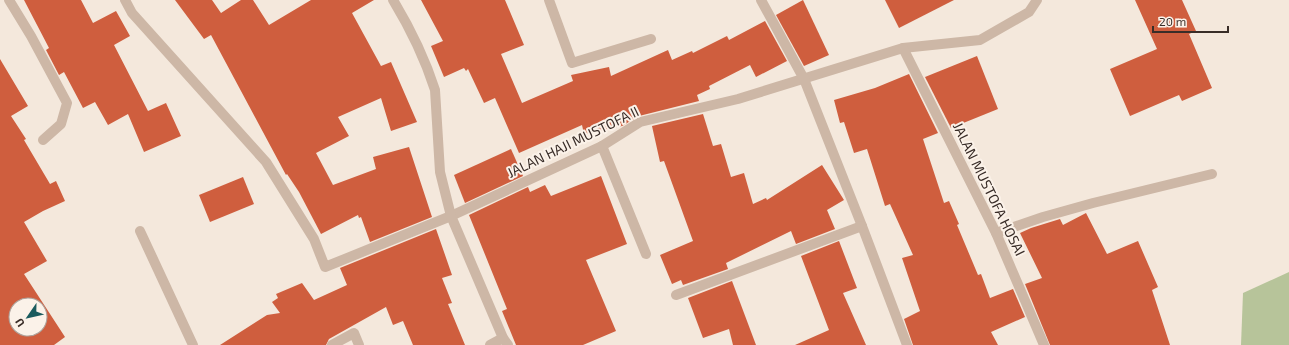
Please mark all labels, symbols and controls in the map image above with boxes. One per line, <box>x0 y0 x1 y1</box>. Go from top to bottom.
scale bar <box>1153 8 1228 34</box>
text: 20 m <box>1159 14 1186 28</box>
street label: JALAN HAJI MUSTOFA II <box>504 102 641 181</box>
street label: JALAN MUSTOFA HOSAI <box>950 119 1029 258</box>
north arrow <box>8 297 48 337</box>
text: U <box>12 316 27 330</box>

